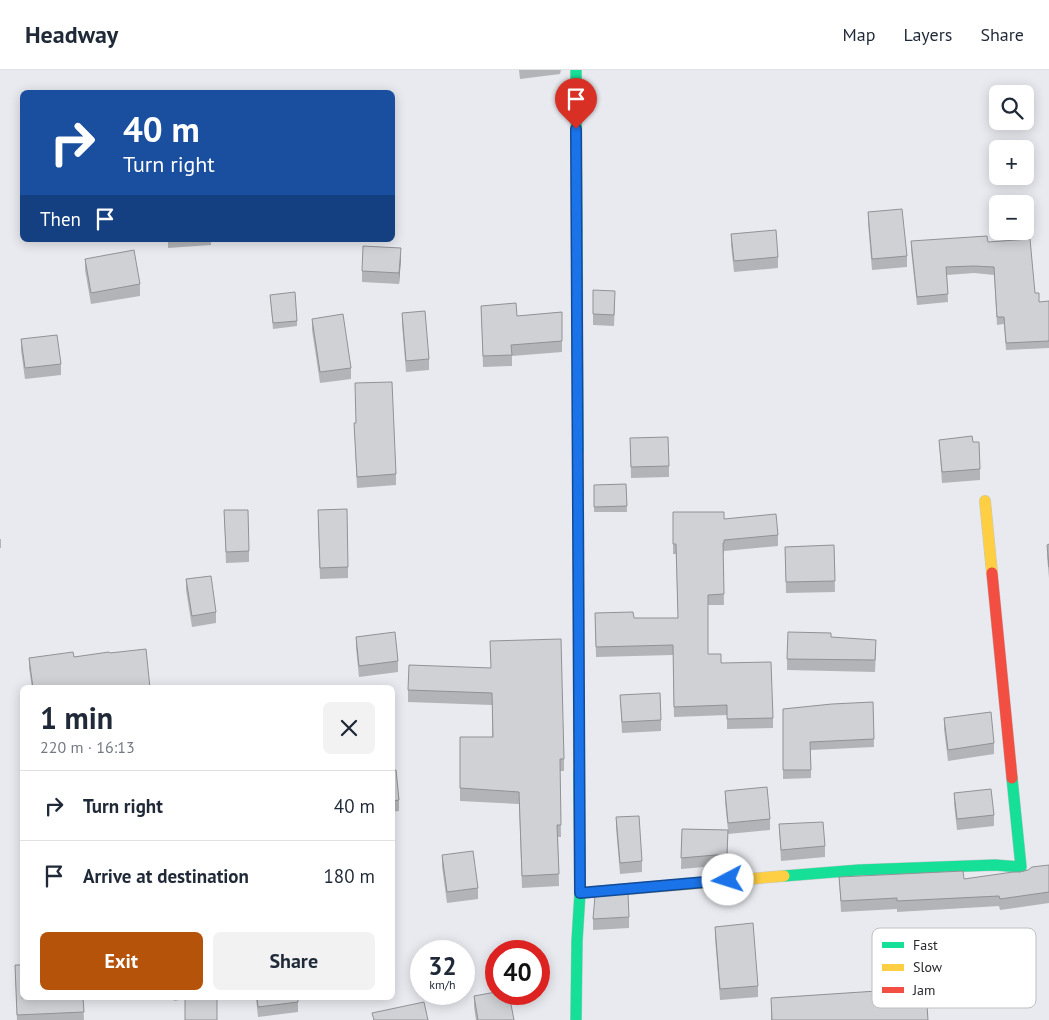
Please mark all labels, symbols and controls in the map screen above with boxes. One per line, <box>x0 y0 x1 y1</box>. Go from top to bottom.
text: Headway <box>25 19 118 50</box>
text: Map <box>843 23 875 46</box>
text: Layers <box>903 23 952 46</box>
text: Share <box>980 23 1024 46</box>
pin <box>555 78 597 129</box>
icon: arrive <box>562 85 590 113</box>
map controls <box>989 85 1034 240</box>
button: search <box>989 85 1034 130</box>
text: 40 m <box>123 106 200 152</box>
icon: right <box>40 110 105 175</box>
button: + <box>989 140 1034 185</box>
text: Turn right <box>123 150 215 178</box>
button: − <box>989 195 1034 240</box>
icon: arrive <box>91 205 119 233</box>
text: Then <box>40 207 81 231</box>
text: 1 min <box>40 698 113 737</box>
button: close <box>323 702 375 754</box>
text: 220 m · 16:13 <box>40 737 135 757</box>
icon: right <box>40 792 68 820</box>
text: Turn right <box>83 794 163 818</box>
text: 40 m <box>334 794 375 818</box>
position arrow <box>701 853 753 905</box>
icon: arrive <box>40 862 68 890</box>
text: Arrive at destination <box>83 864 249 888</box>
text: 180 m <box>323 864 375 888</box>
legend <box>872 928 1036 1008</box>
button: Exit <box>40 932 203 990</box>
button: Share <box>213 932 375 990</box>
text: Fast <box>913 936 938 954</box>
speed limit sign: 40 <box>485 940 550 1005</box>
text: 32 <box>428 950 457 982</box>
text: Slow <box>913 958 943 976</box>
text: km/h <box>429 977 456 992</box>
text: Jam <box>912 981 935 999</box>

